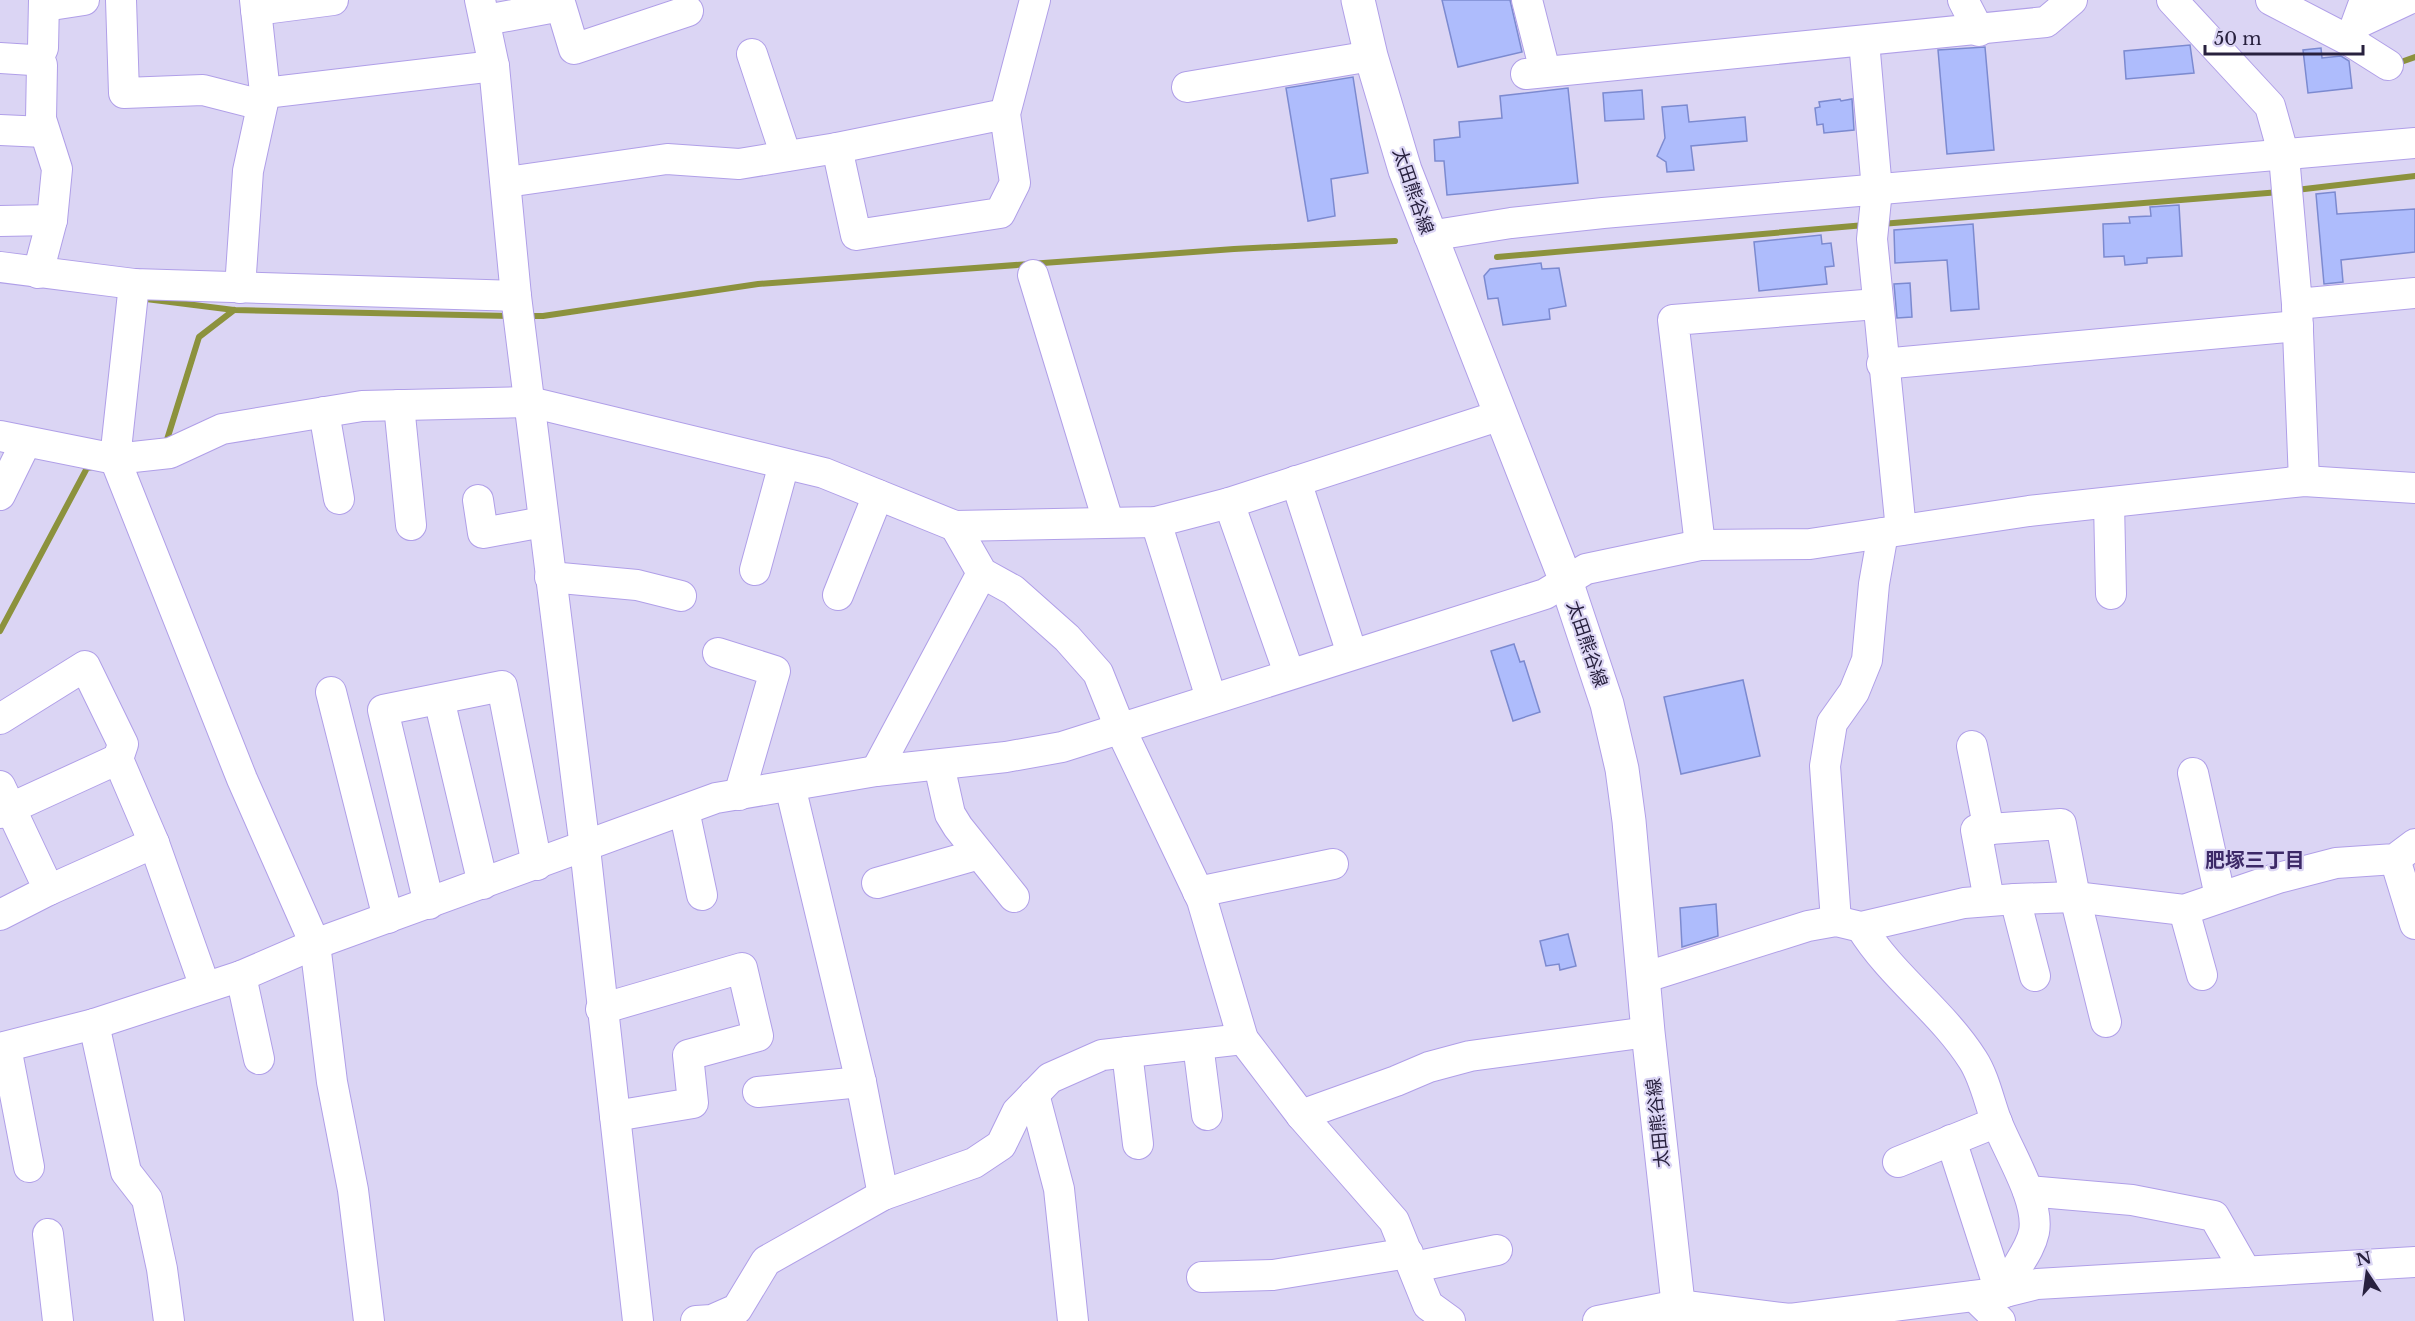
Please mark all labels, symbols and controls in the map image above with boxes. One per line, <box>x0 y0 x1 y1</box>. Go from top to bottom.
scale bar <box>2205 18 2362 56</box>
text: 50 m <box>2214 28 2262 50</box>
street label: 太田熊谷線 <box>1388 145 1438 237</box>
street label: 太田熊谷線 <box>1562 598 1612 690</box>
district label: 肥塚三丁目 <box>2205 848 2305 872</box>
street label: 太田熊谷線 <box>1642 1077 1674 1169</box>
north arrow <box>2337 1243 2397 1303</box>
text: N <box>2354 1247 2373 1270</box>

